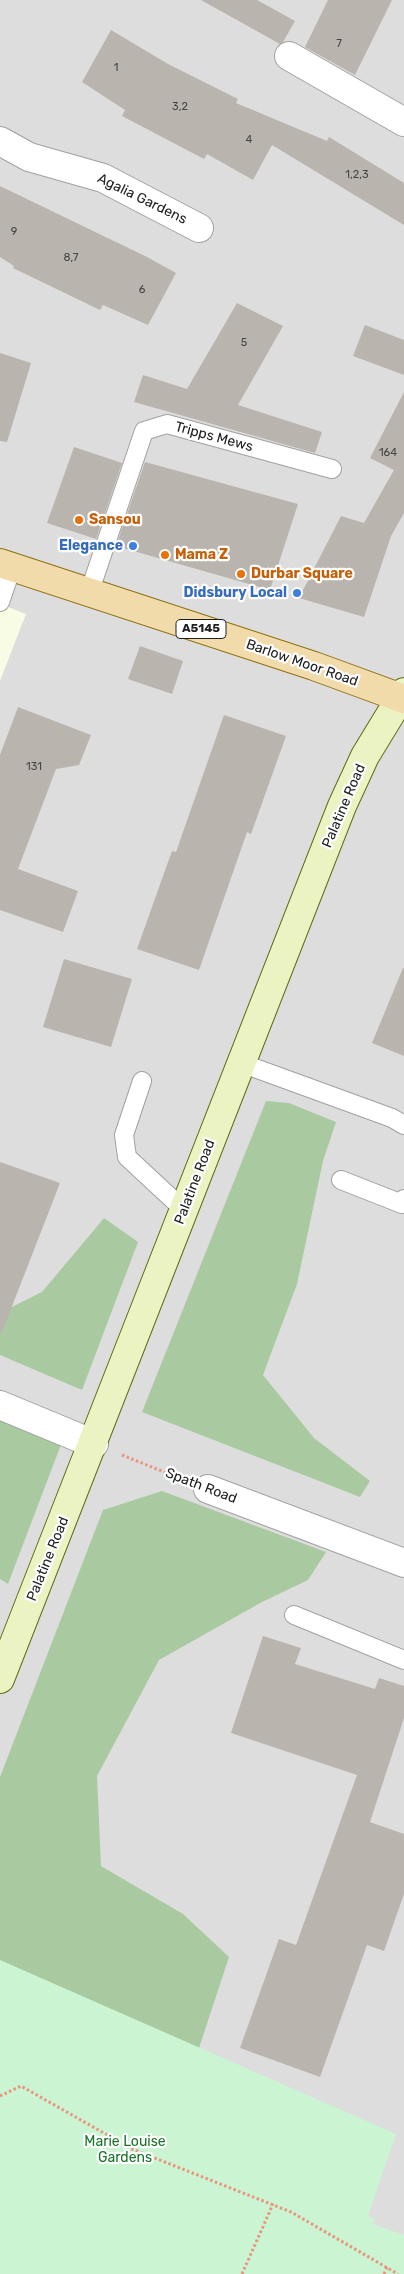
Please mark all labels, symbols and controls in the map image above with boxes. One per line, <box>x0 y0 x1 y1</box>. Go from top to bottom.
house number: 7 <box>336 37 342 51</box>
house number: 1 <box>114 61 118 75</box>
house number: 3,2 <box>172 100 188 114</box>
house number: 4 <box>246 133 252 147</box>
house number: 1,2,3 <box>345 168 369 182</box>
street label: Agalia Gardens <box>94 170 190 228</box>
house number: 9 <box>11 225 17 239</box>
house number: 8,7 <box>64 251 78 265</box>
house number: 6 <box>139 283 145 297</box>
house number: 5 <box>241 336 247 350</box>
street label: Tripps Mews <box>173 419 255 455</box>
house number: 164 <box>379 446 397 460</box>
place label: Sansou <box>89 512 141 528</box>
marker: Sansou <box>73 514 85 526</box>
place label: Elegance <box>59 538 123 554</box>
marker: Elegance <box>127 540 139 552</box>
place label: Mama Z <box>175 547 228 563</box>
marker: Mama Z <box>159 549 171 561</box>
place label: Durbar Square <box>251 566 353 582</box>
marker: Durbar Square <box>235 568 247 580</box>
place label: Didsbury Local <box>184 585 287 601</box>
marker: Didsbury Local <box>291 587 303 599</box>
road number: A5145 <box>176 620 226 638</box>
street label: Barlow Moor Road <box>244 636 360 690</box>
house number: 131 <box>26 760 42 774</box>
street label: Palatine Road <box>319 762 369 850</box>
street label: Palatine Road <box>171 1137 219 1227</box>
street label: Spath Road <box>163 1465 239 1507</box>
street label: Palatine Road <box>23 1514 73 1604</box>
park label: Marie Louise Gardens <box>84 2134 166 2166</box>

